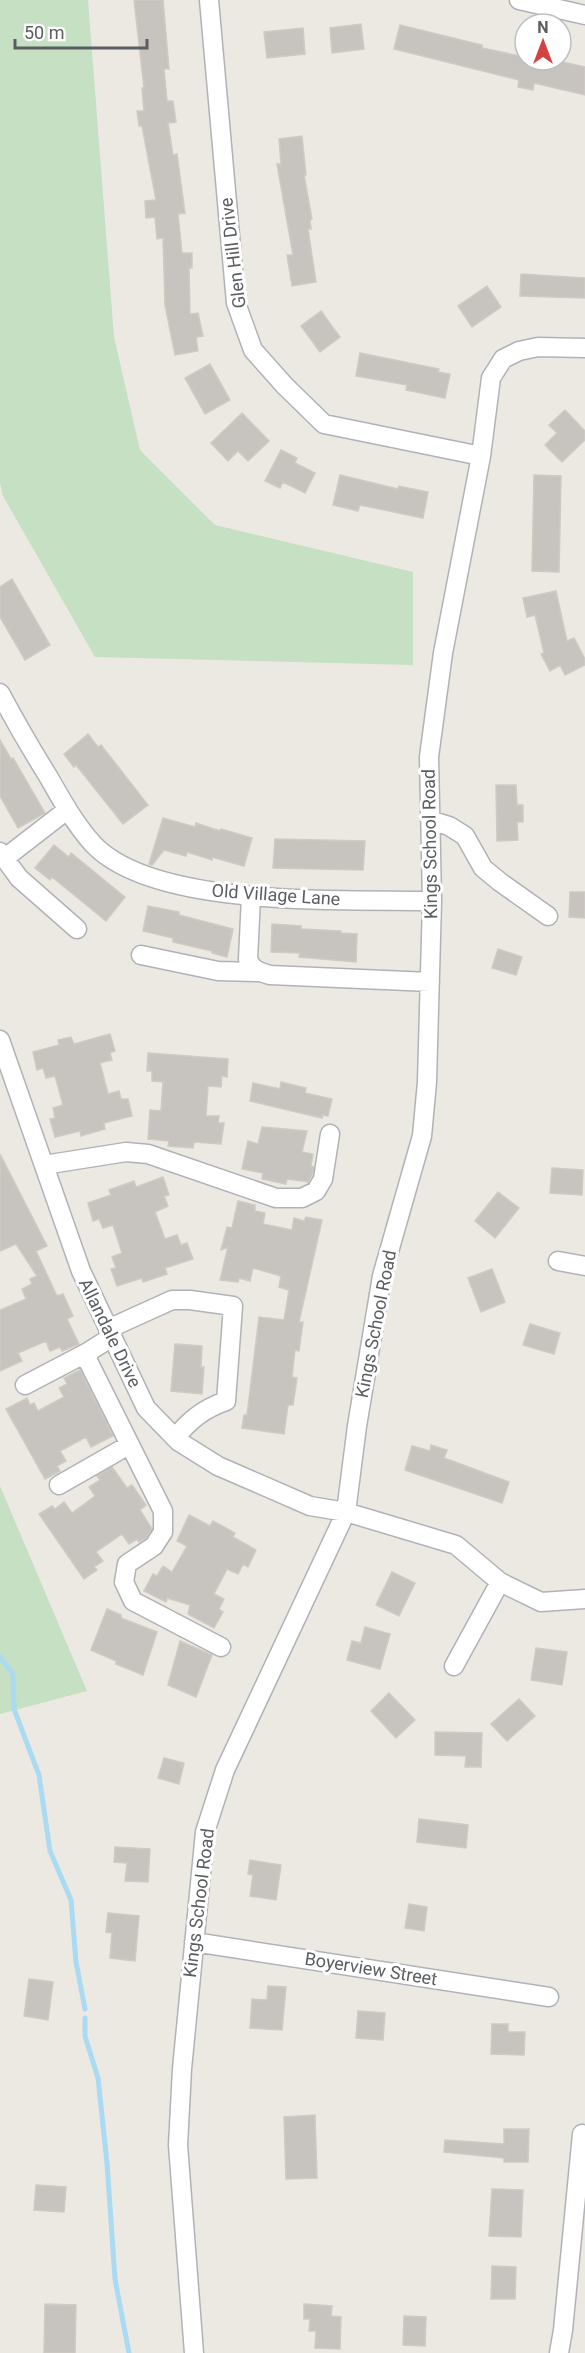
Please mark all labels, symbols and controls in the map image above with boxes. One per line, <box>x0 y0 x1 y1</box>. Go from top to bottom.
scale bar <box>15 12 147 50</box>
north arrow <box>513 12 573 72</box>
text: N <box>537 18 549 37</box>
text: 50 m <box>24 22 64 43</box>
street label: Glen Hill Drive <box>215 196 250 310</box>
street label: Kings School Road <box>418 769 441 919</box>
street label: Old Village Lane <box>211 880 341 909</box>
street label: Kings School Road <box>351 1248 400 1400</box>
street label: Allandale Drive <box>75 1275 146 1391</box>
street label: Kings School Road <box>179 1827 218 1979</box>
street label: Boyerview Street <box>303 1948 439 1989</box>

